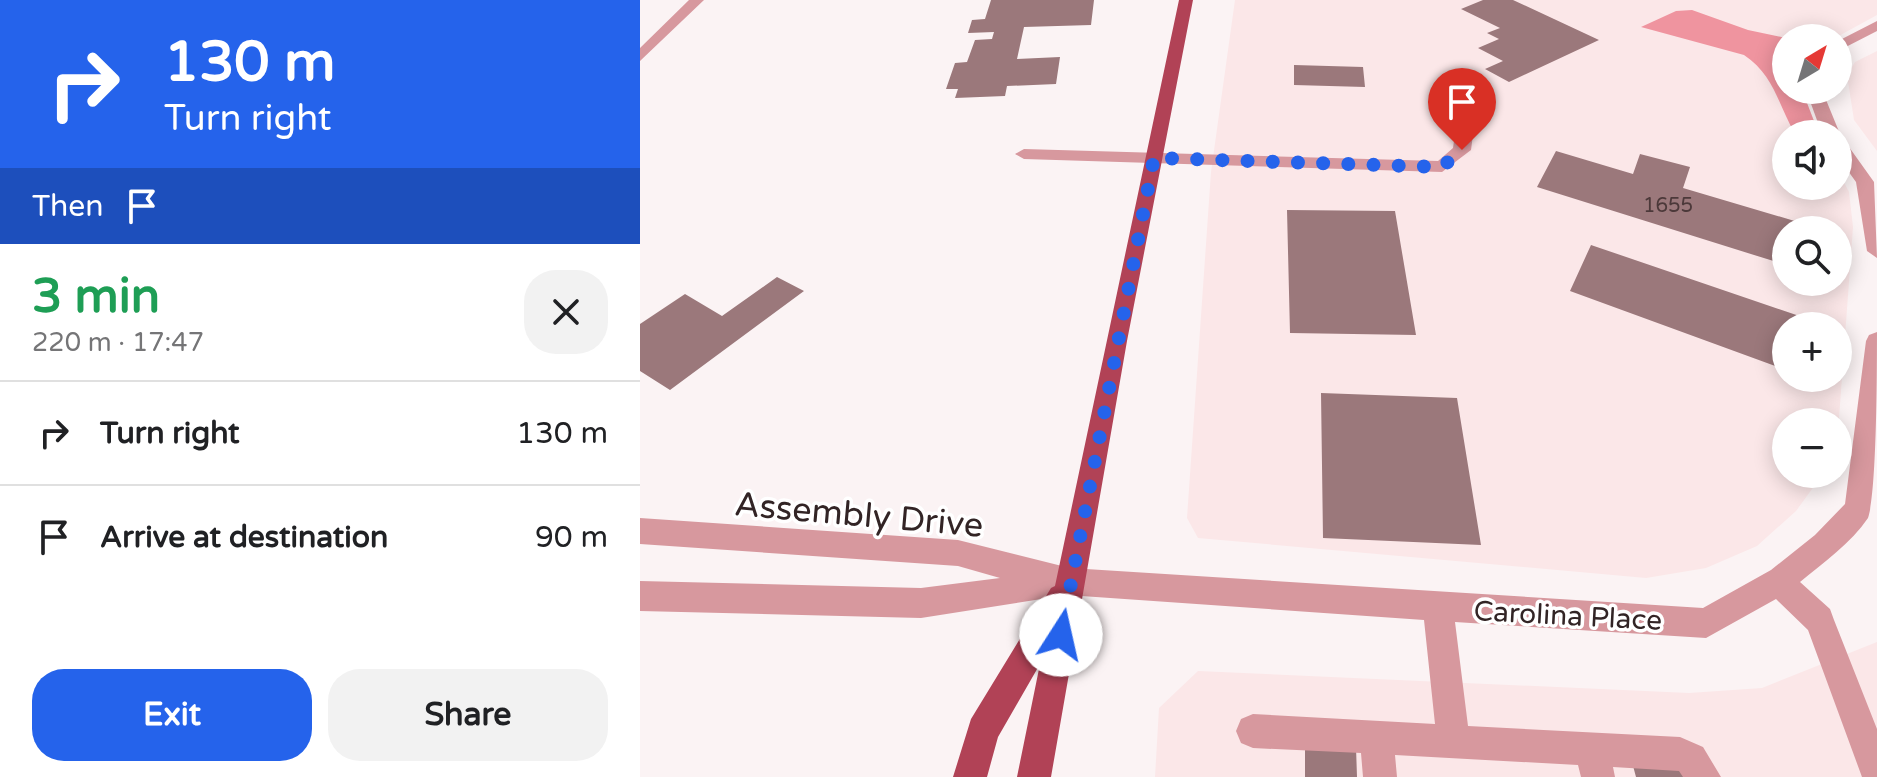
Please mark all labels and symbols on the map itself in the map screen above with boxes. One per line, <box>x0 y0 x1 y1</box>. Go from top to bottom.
north arrow <box>1772 24 1852 104</box>
pin <box>1428 68 1496 150</box>
house number: 1655 <box>1643 194 1693 218</box>
street label: Assembly Drive <box>733 484 985 547</box>
position arrow <box>1019 593 1103 677</box>
street label: Carolina Place <box>1473 594 1663 638</box>

